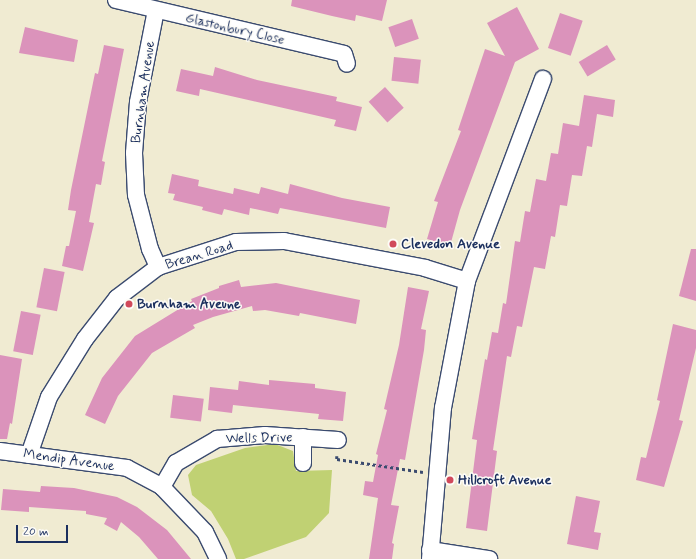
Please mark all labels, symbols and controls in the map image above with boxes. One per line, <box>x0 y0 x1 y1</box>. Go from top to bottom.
street label: Glastonbury Close <box>183 9 287 49</box>
street label: Burnham Avenue <box>127 38 159 146</box>
place label: Clevedon Avenue <box>401 236 501 252</box>
street label: Brean Road <box>163 237 235 273</box>
marker: Clevedon Avenue <box>388 239 398 249</box>
place label: Burnham Aveune <box>137 296 244 312</box>
marker: Burnham Aveune <box>124 299 134 309</box>
street label: Wells Drive <box>226 429 292 447</box>
street label: Mendip Avenue <box>23 445 115 475</box>
place label: Hillcroft Avenue <box>458 472 552 488</box>
marker: Hillcroft Avenue <box>445 475 455 485</box>
scale bar <box>18 517 70 543</box>
text: 20 m <box>23 524 49 540</box>

